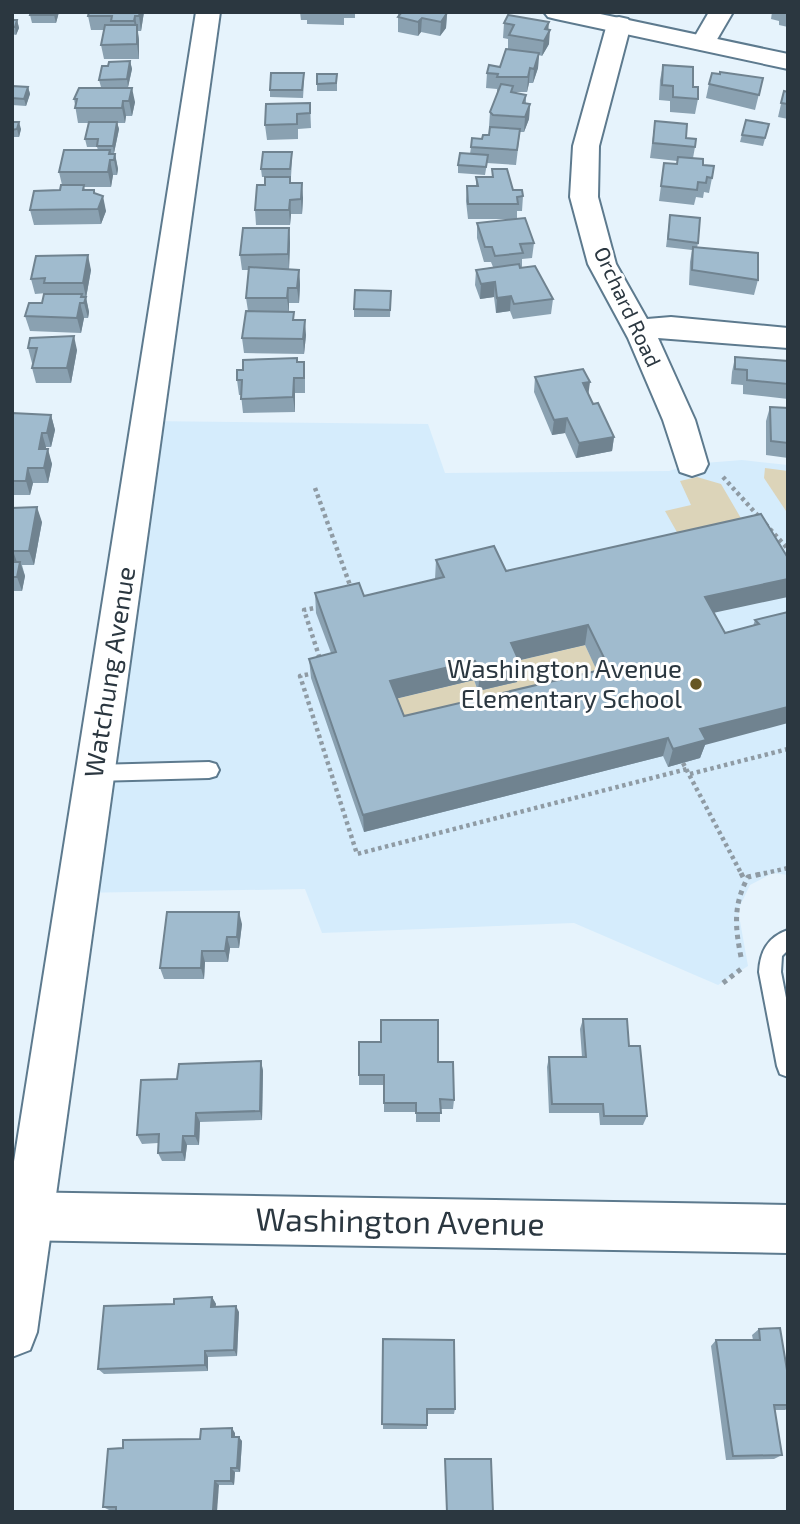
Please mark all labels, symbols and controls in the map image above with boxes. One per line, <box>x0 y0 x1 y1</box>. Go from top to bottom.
street label: Orchard Road <box>590 242 667 370</box>
street label: Watchung Avenue <box>77 564 140 779</box>
place label: Washington Avenue Elementary School <box>447 652 682 713</box>
marker: Washington Avenue Elementary School <box>688 676 704 692</box>
street label: Washington Avenue <box>255 1198 545 1242</box>

